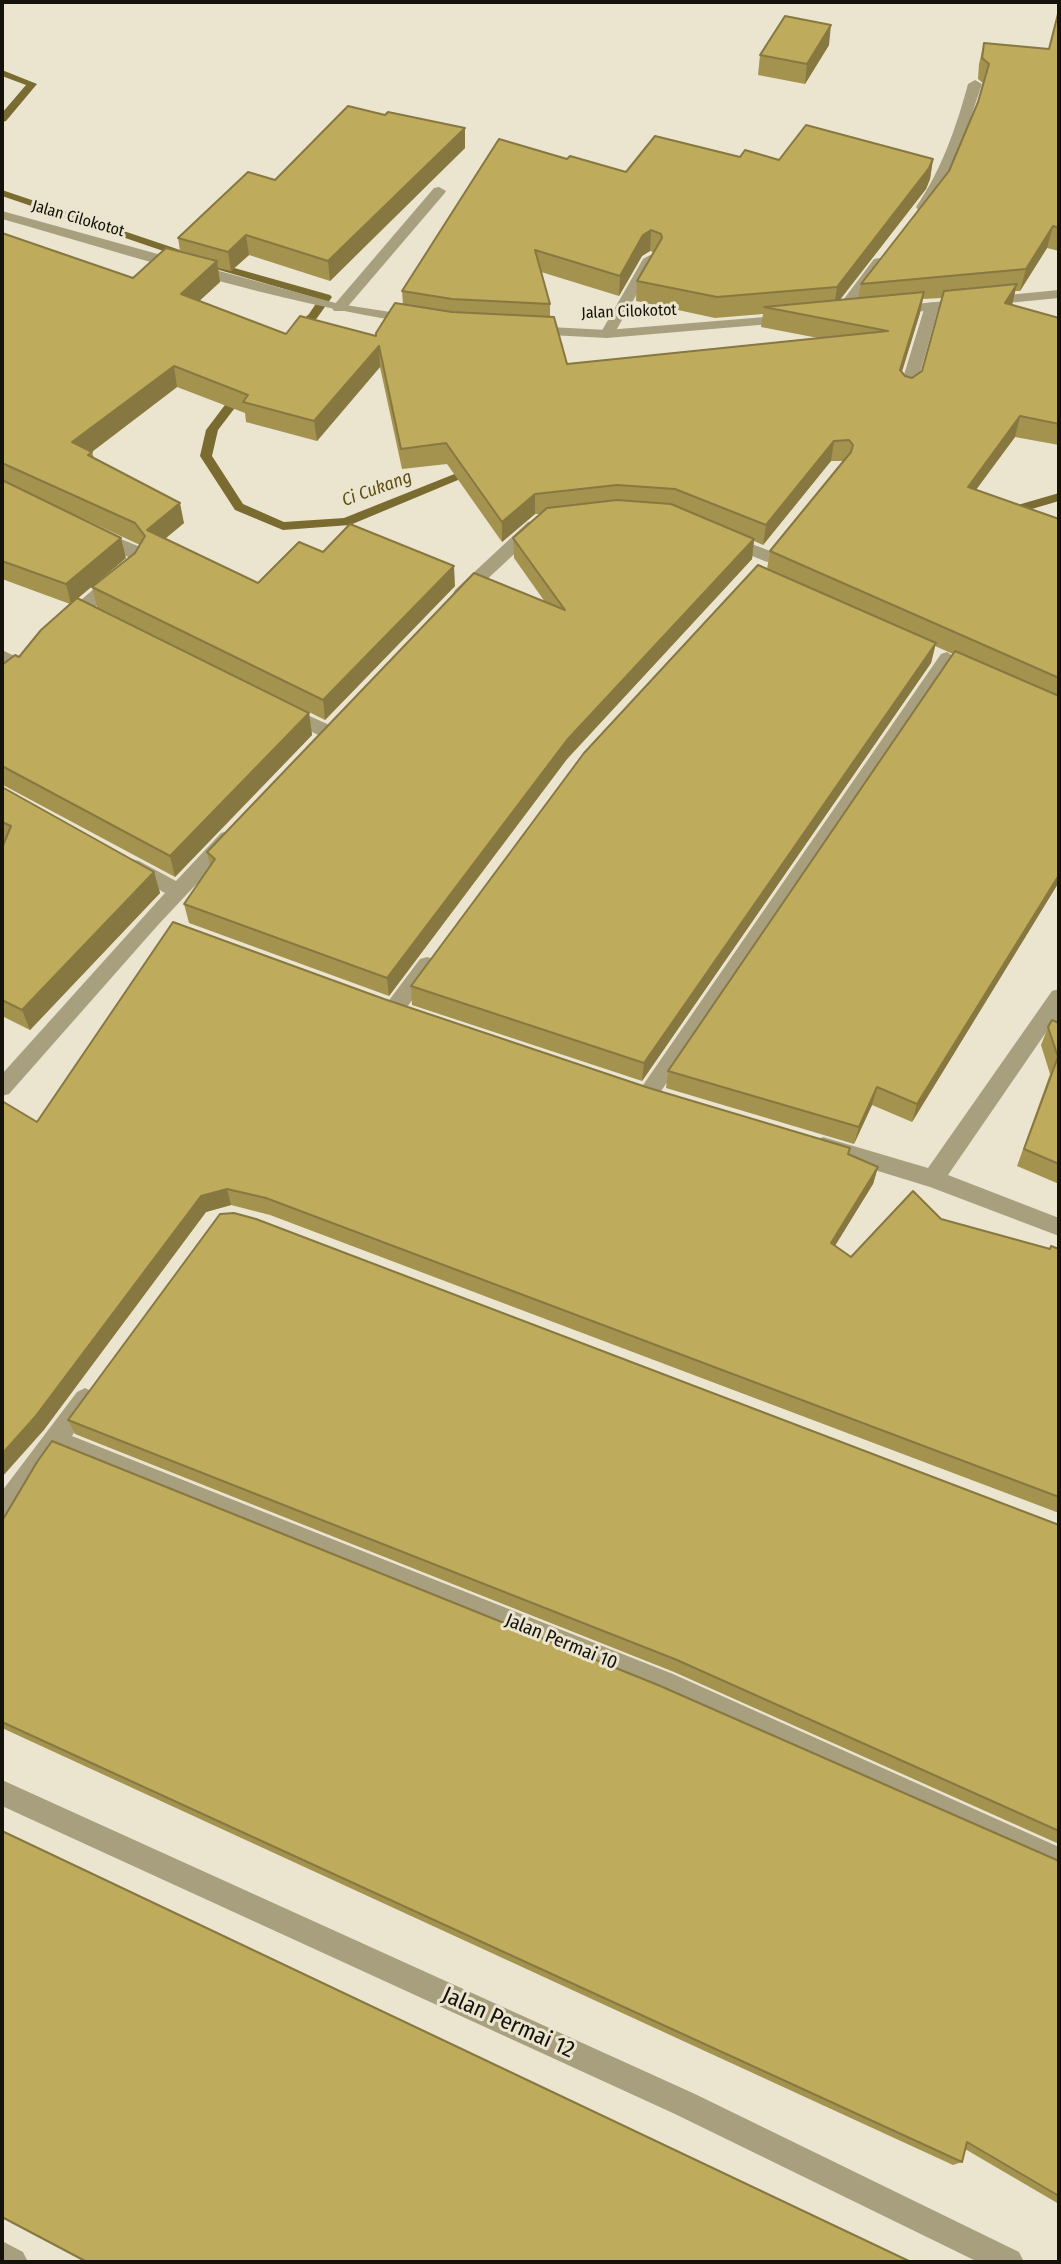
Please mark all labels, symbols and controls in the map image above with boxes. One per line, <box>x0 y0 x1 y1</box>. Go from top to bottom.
street label: Jalan Cilokotot <box>30 197 126 241</box>
street label: Jalan Cilokotot <box>581 301 677 323</box>
water label: Ci Cukang <box>339 466 415 512</box>
street label: Jalan Permai 10 <box>502 1609 620 1675</box>
street label: Jalan Permai 12 <box>437 1982 579 2064</box>

